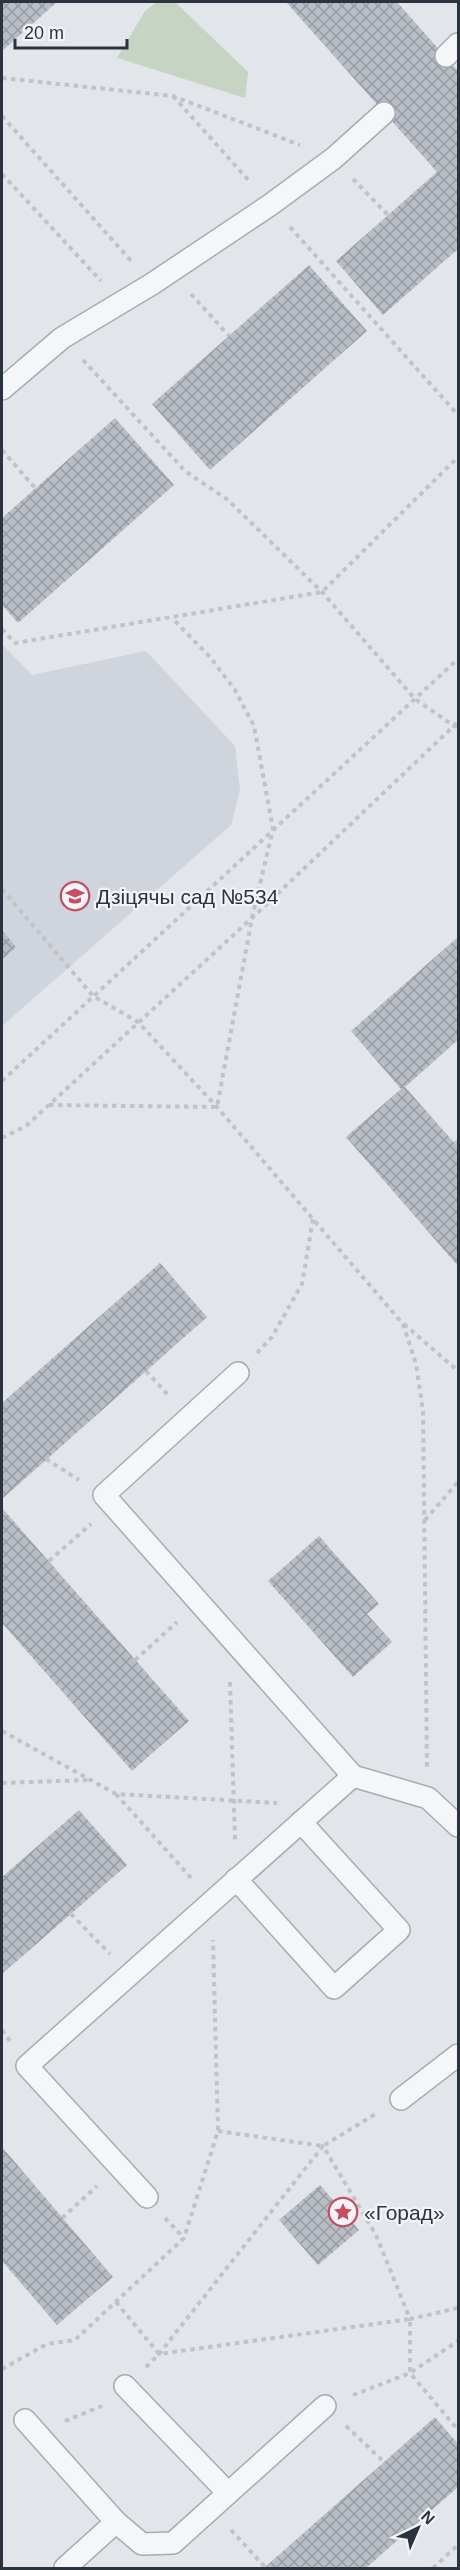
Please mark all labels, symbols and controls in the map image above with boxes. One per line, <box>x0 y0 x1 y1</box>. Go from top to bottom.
scale bar <box>15 12 128 50</box>
text: 20 m <box>24 23 64 43</box>
school or university icon: Дзіцячы сад №534 <box>59 880 91 912</box>
place label: Дзіцячы сад №534 <box>96 885 279 908</box>
place icon: «Горад» <box>327 2196 359 2228</box>
place label: «Горад» <box>364 2201 445 2224</box>
north arrow <box>388 2498 448 2558</box>
text: N <box>418 2507 438 2528</box>

